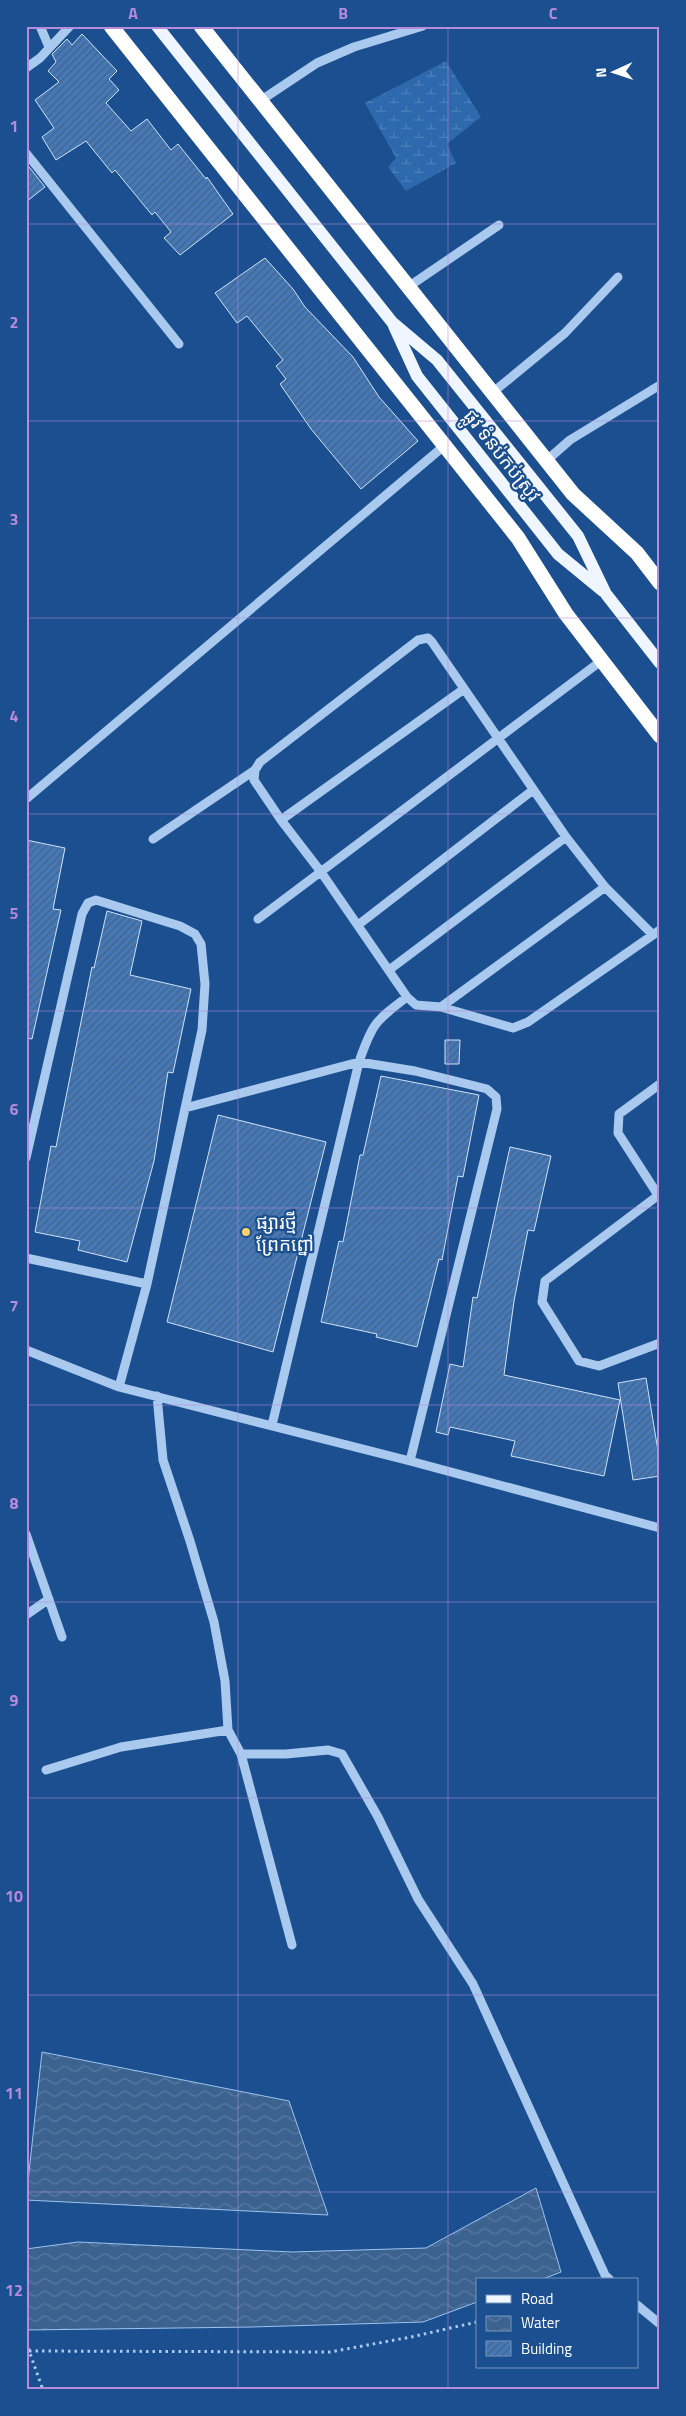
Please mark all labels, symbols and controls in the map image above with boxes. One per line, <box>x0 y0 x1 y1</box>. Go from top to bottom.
text: A <box>128 1 138 25</box>
text: B <box>338 1 348 25</box>
text: C <box>549 1 558 25</box>
north arrow <box>588 48 638 98</box>
text: N <box>590 67 611 78</box>
text: 1 <box>10 114 18 138</box>
text: 2 <box>10 310 18 334</box>
street label: ផ្លូវ ទំនប់កប់ស្រូវ <box>454 402 549 510</box>
text: 3 <box>10 507 18 531</box>
text: 4 <box>10 704 19 728</box>
text: 5 <box>10 901 19 925</box>
text: 6 <box>10 1097 19 1121</box>
place label: ផ្សារថ្មី ព្រែកព្នៅ <box>256 1207 314 1258</box>
marker: ផ្សារថ្មី ព្រែកព្នៅ <box>240 1226 252 1238</box>
text: 7 <box>10 1294 18 1318</box>
text: 8 <box>10 1491 19 1515</box>
text: 9 <box>10 1688 19 1712</box>
text: 10 <box>5 1884 23 1908</box>
text: 11 <box>5 2081 23 2105</box>
text: 12 <box>5 2278 23 2302</box>
legend <box>476 2278 638 2368</box>
text: Road <box>521 2287 553 2310</box>
text: Water <box>521 2311 560 2334</box>
text: Building <box>521 2337 572 2360</box>

